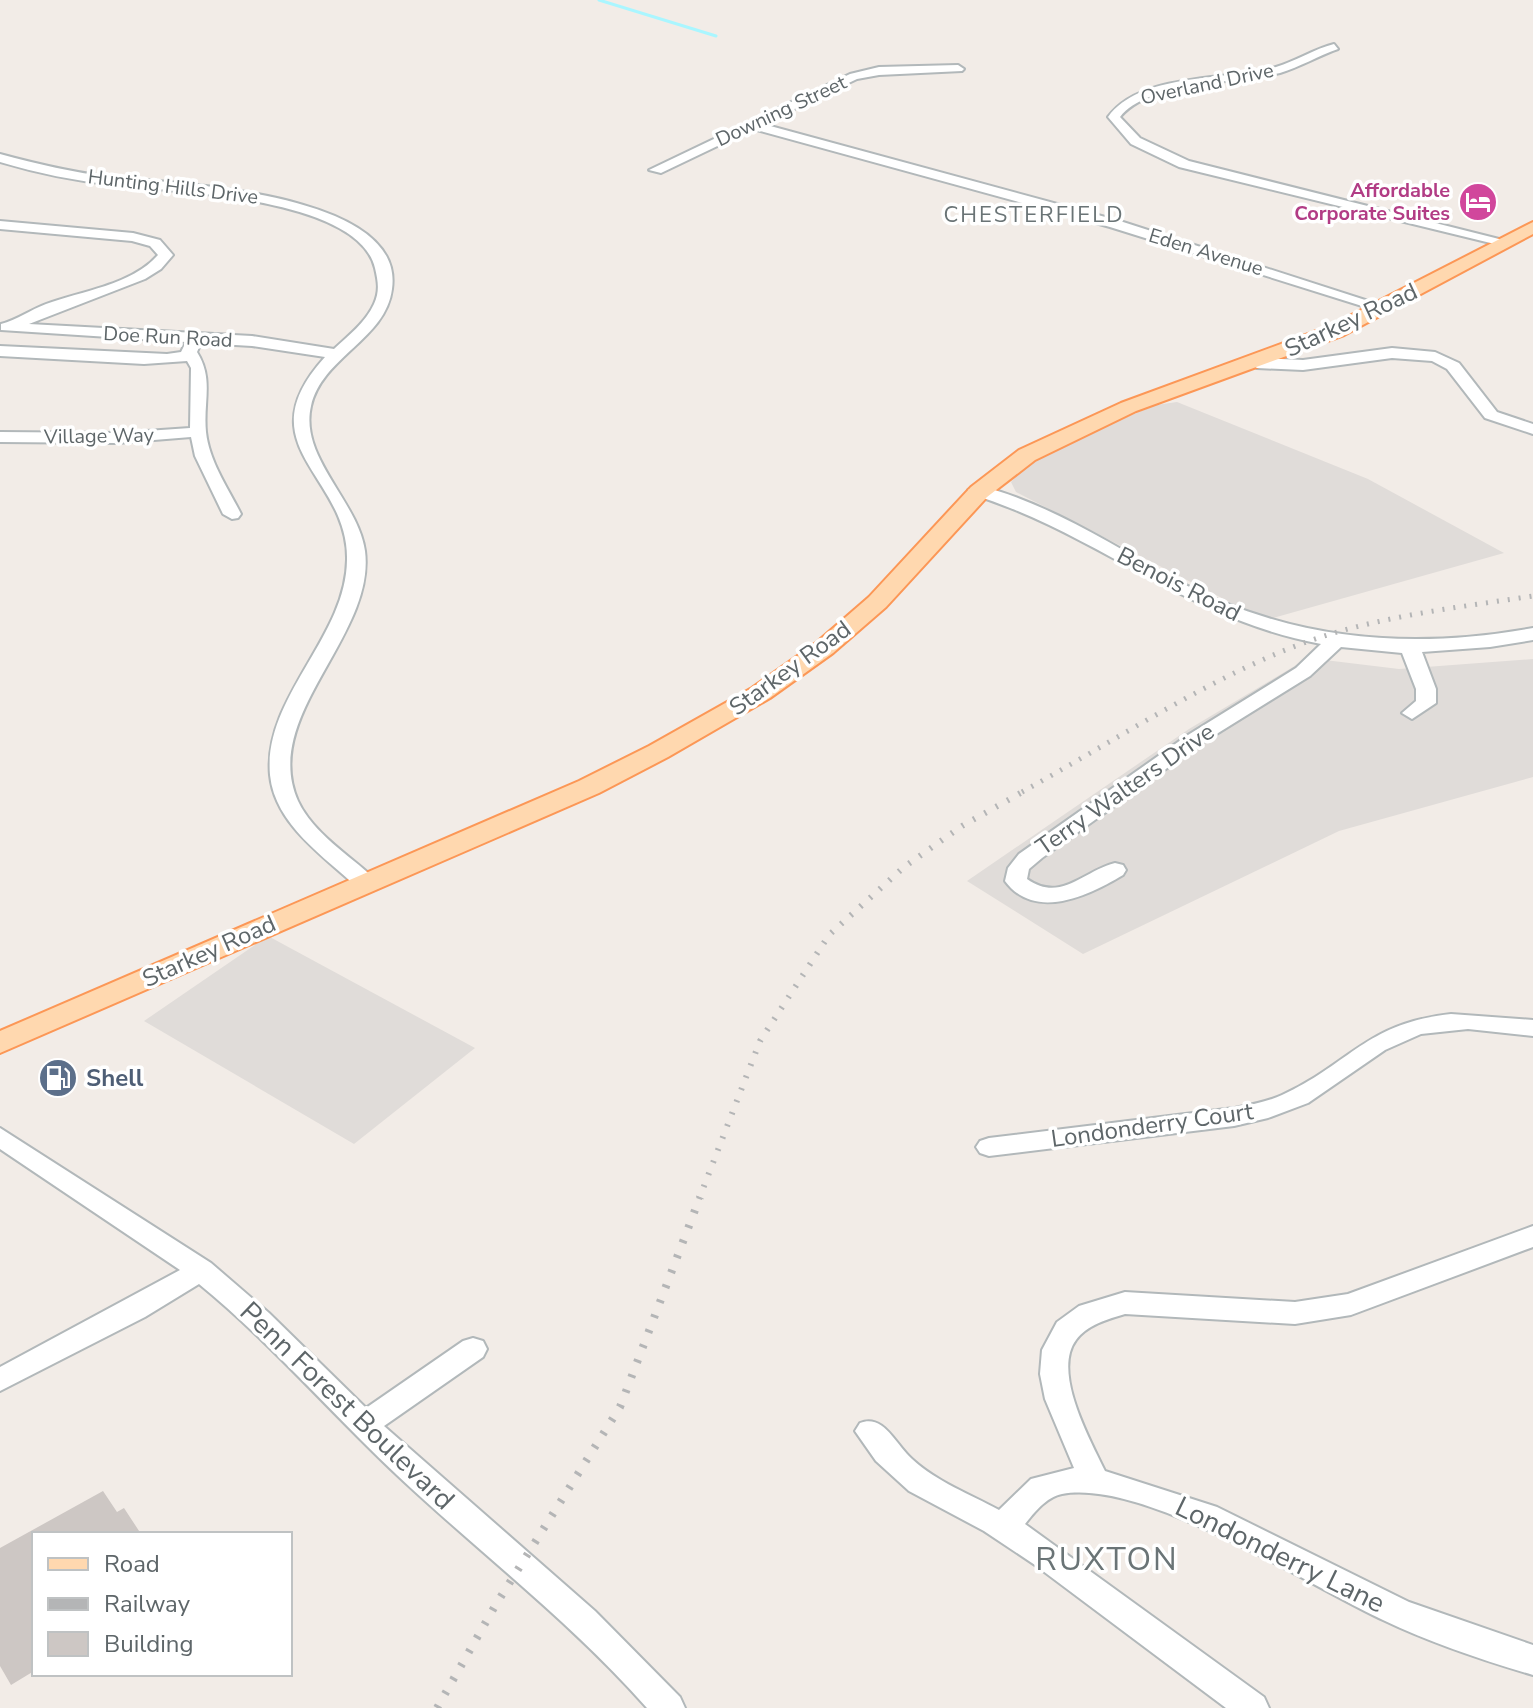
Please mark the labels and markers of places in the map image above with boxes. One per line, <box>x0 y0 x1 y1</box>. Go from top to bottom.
place label: Affordable Corporate Suites <box>1294 177 1450 227</box>
hotel icon: Affordable Corporate Suites <box>1457 181 1499 223</box>
fuel station icon: Shell <box>37 1057 79 1099</box>
place label: Shell <box>86 1062 144 1094</box>

